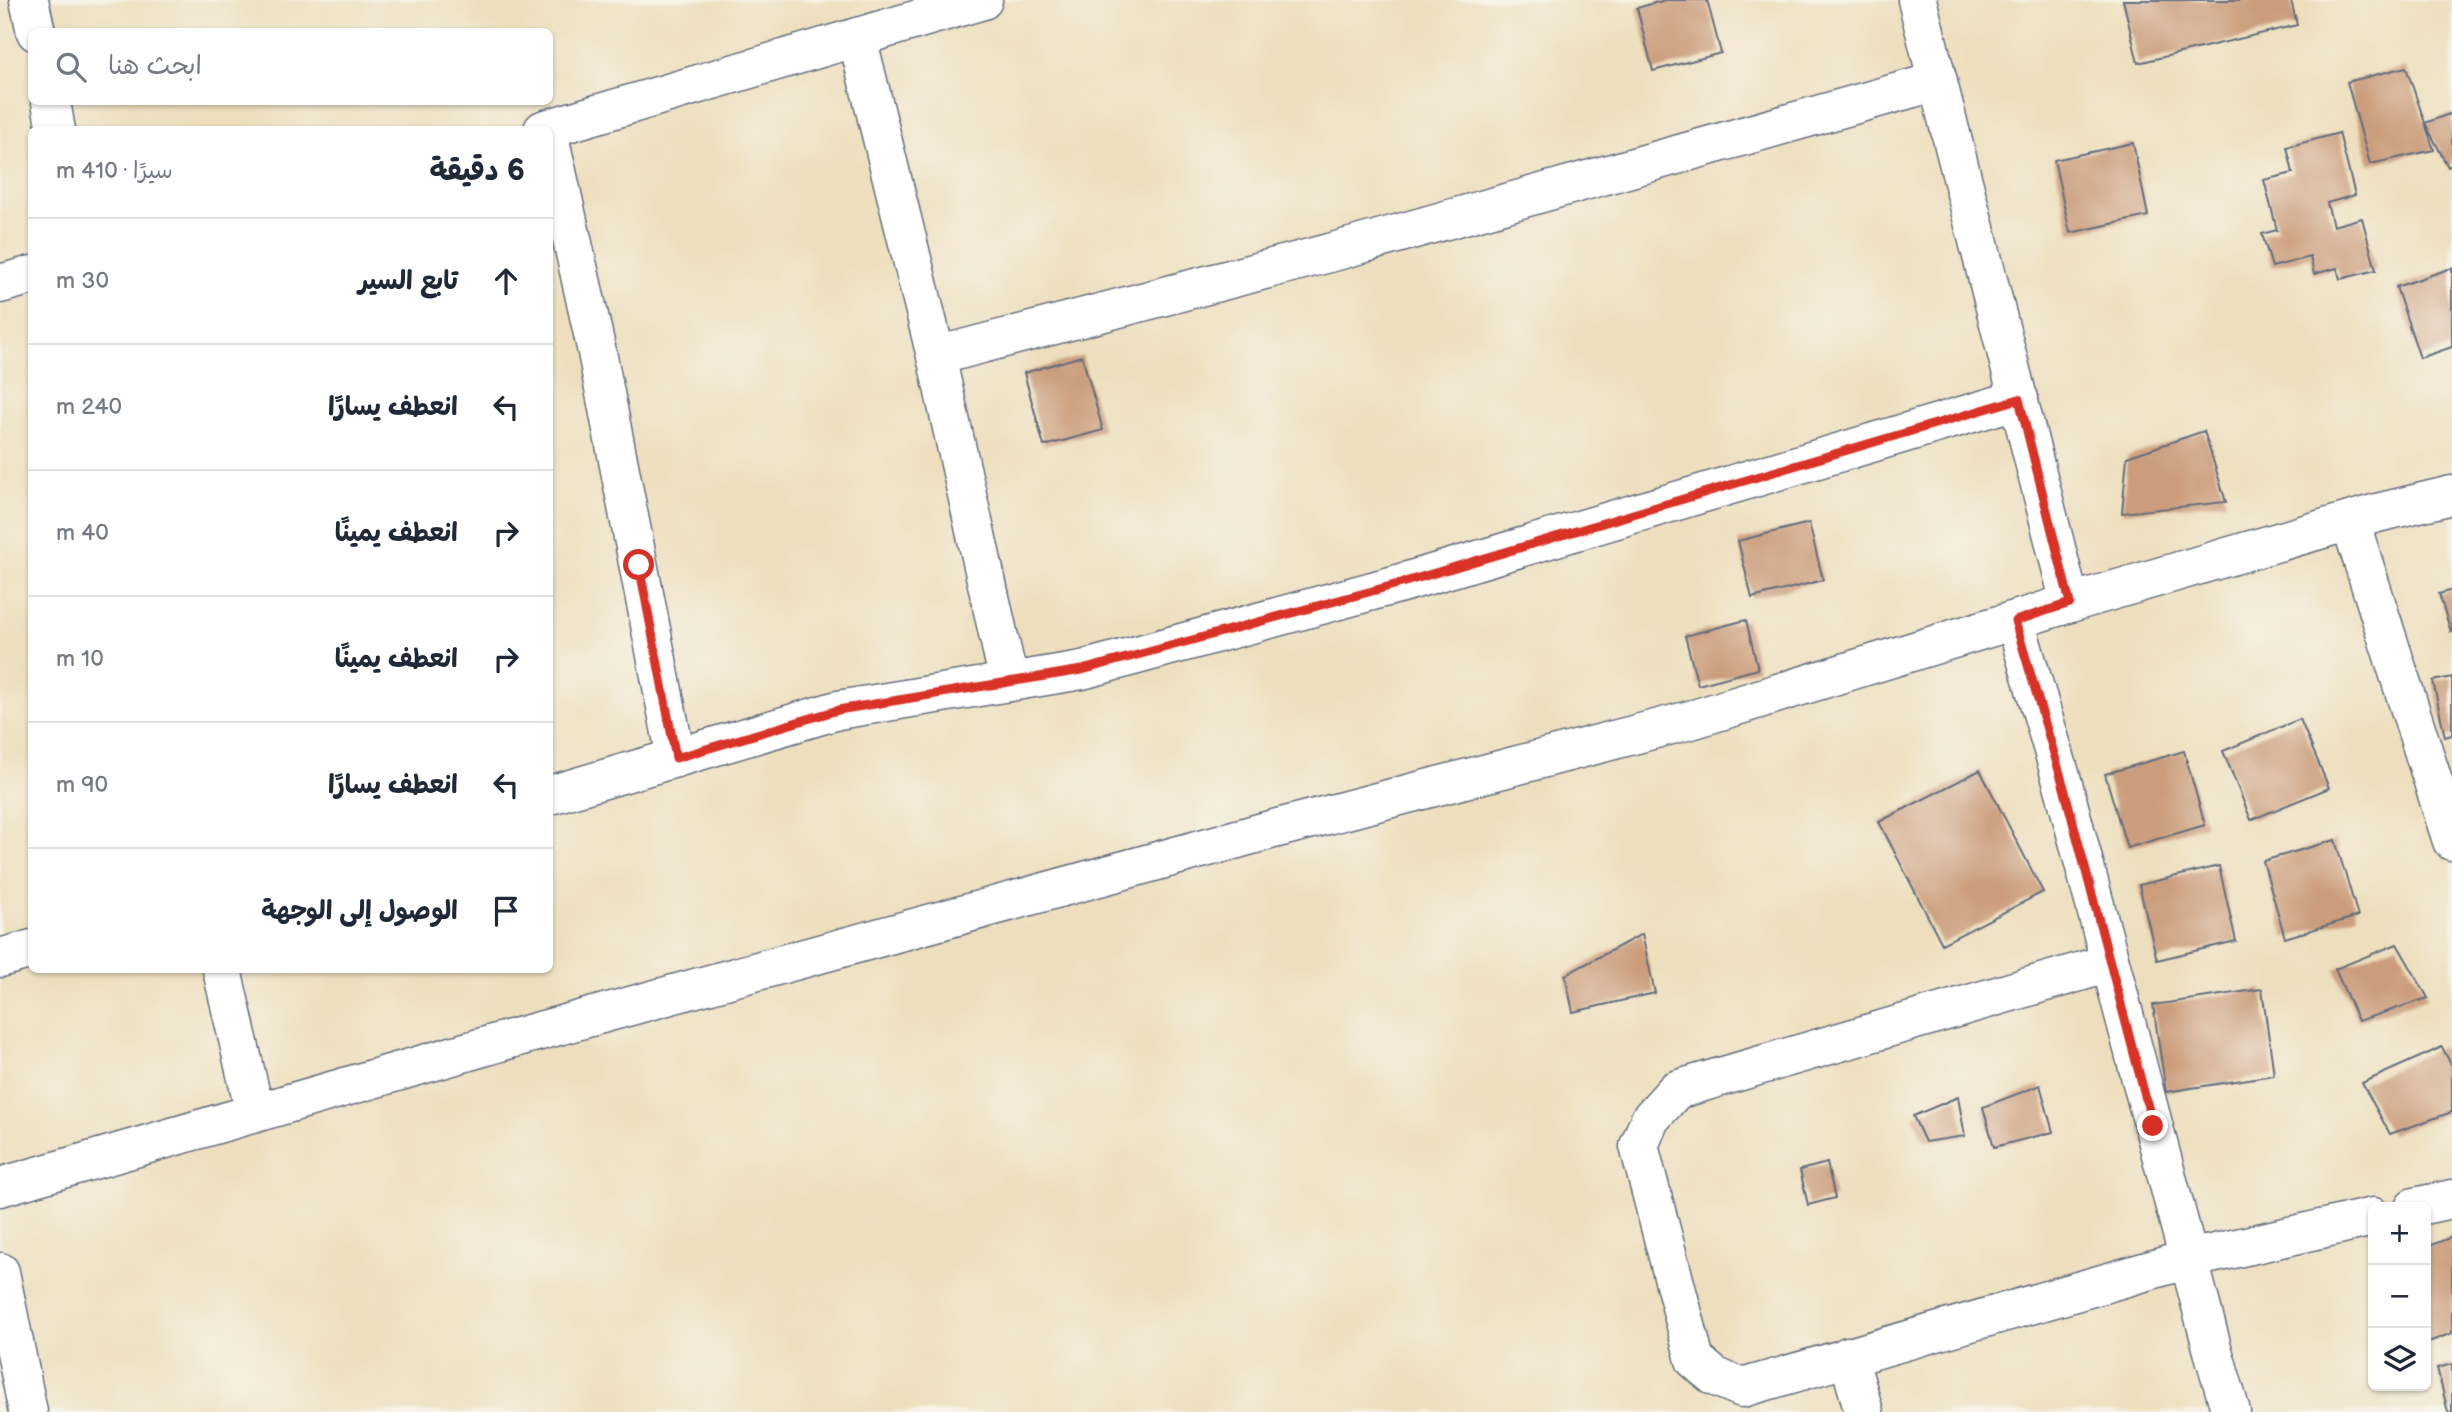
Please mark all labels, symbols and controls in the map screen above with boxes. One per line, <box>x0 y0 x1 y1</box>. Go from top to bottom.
search box <box>28 28 553 105</box>
icon: search <box>52 48 90 86</box>
text: ابحث هنا <box>108 51 202 82</box>
text: 6 دقيقة <box>430 153 525 189</box>
text: سيرًا · 410 m <box>56 157 173 185</box>
icon: ahead <box>487 262 525 300</box>
text: تابع السير <box>358 266 458 297</box>
text: 30 m <box>56 267 109 295</box>
icon: left <box>487 388 525 426</box>
text: انعطف يسارًا <box>328 392 458 423</box>
text: 240 m <box>56 393 122 421</box>
icon: right <box>487 514 525 552</box>
text: انعطف يمينًا <box>335 518 458 549</box>
text: 40 m <box>56 519 109 547</box>
route start <box>623 549 654 580</box>
icon: right <box>487 640 525 678</box>
text: انعطف يمينًا <box>335 644 458 675</box>
text: 10 m <box>56 645 104 673</box>
icon: left <box>487 766 525 804</box>
text: انعطف يسارًا <box>328 770 458 801</box>
text: 90 m <box>56 771 108 799</box>
icon: arrive <box>487 892 525 930</box>
text: الوصول إلى الوجهة <box>261 896 458 927</box>
route end <box>2137 1110 2168 1141</box>
map controls <box>2368 1202 2431 1391</box>
button: + <box>2368 1202 2431 1265</box>
button: − <box>2368 1265 2431 1328</box>
button: layers <box>2368 1328 2431 1391</box>

